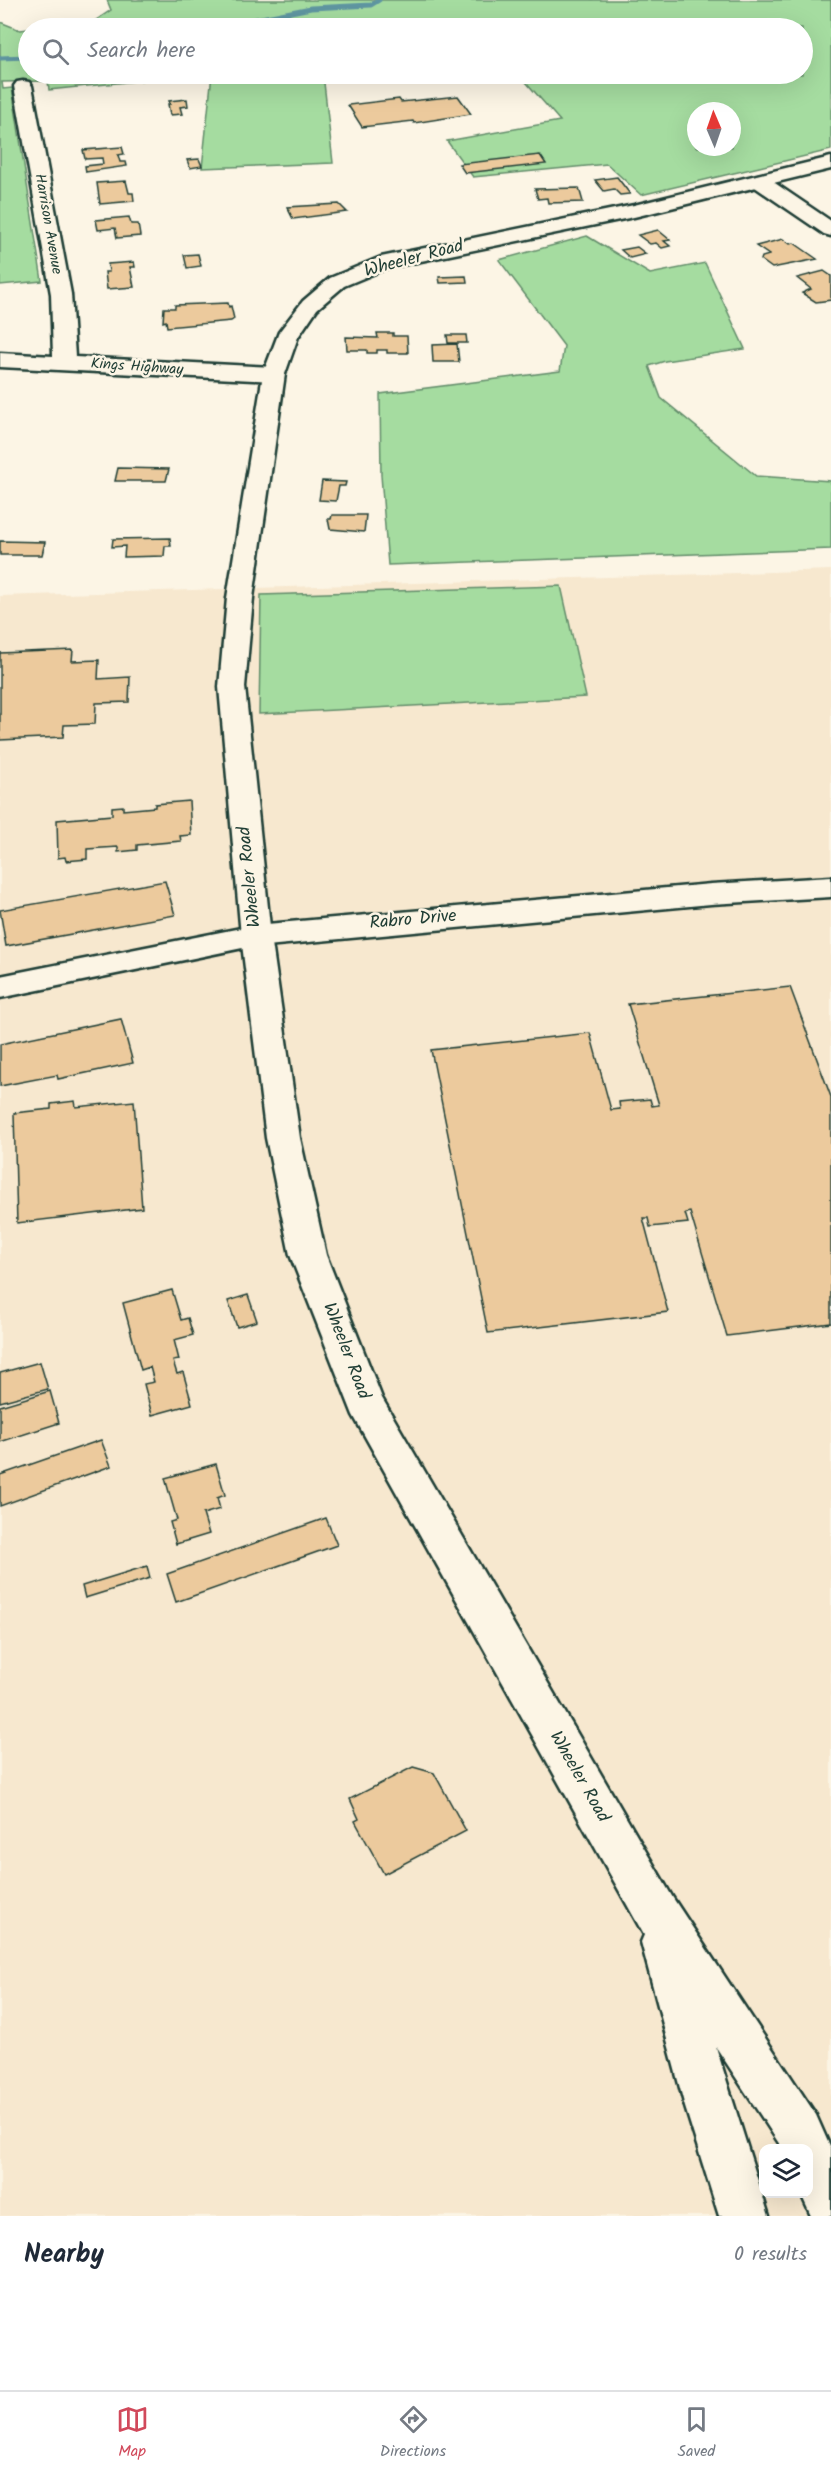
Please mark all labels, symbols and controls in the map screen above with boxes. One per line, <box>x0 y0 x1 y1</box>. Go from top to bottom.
search box <box>18 18 813 84</box>
text: Search here <box>87 34 195 69</box>
icon: search <box>39 35 72 68</box>
north arrow <box>687 102 741 156</box>
street label: Harrison Avenue <box>27 172 69 277</box>
street label: Wheeler Road <box>361 232 468 286</box>
street label: Kings Highway <box>90 352 185 382</box>
street label: Wheeler Road <box>230 824 270 929</box>
street label: Rabro Drive <box>368 902 458 938</box>
street label: Wheeler Road <box>314 1298 378 1405</box>
street label: Wheeler Road <box>541 1726 617 1829</box>
map controls <box>759 2144 813 2198</box>
button: layers <box>759 2144 813 2198</box>
text: Nearby <box>24 2234 104 2276</box>
text: 0 results <box>734 2239 807 2271</box>
tab: Map <box>116 2403 149 2464</box>
tab: Directions <box>380 2403 446 2464</box>
tab: Saved <box>677 2403 715 2464</box>

